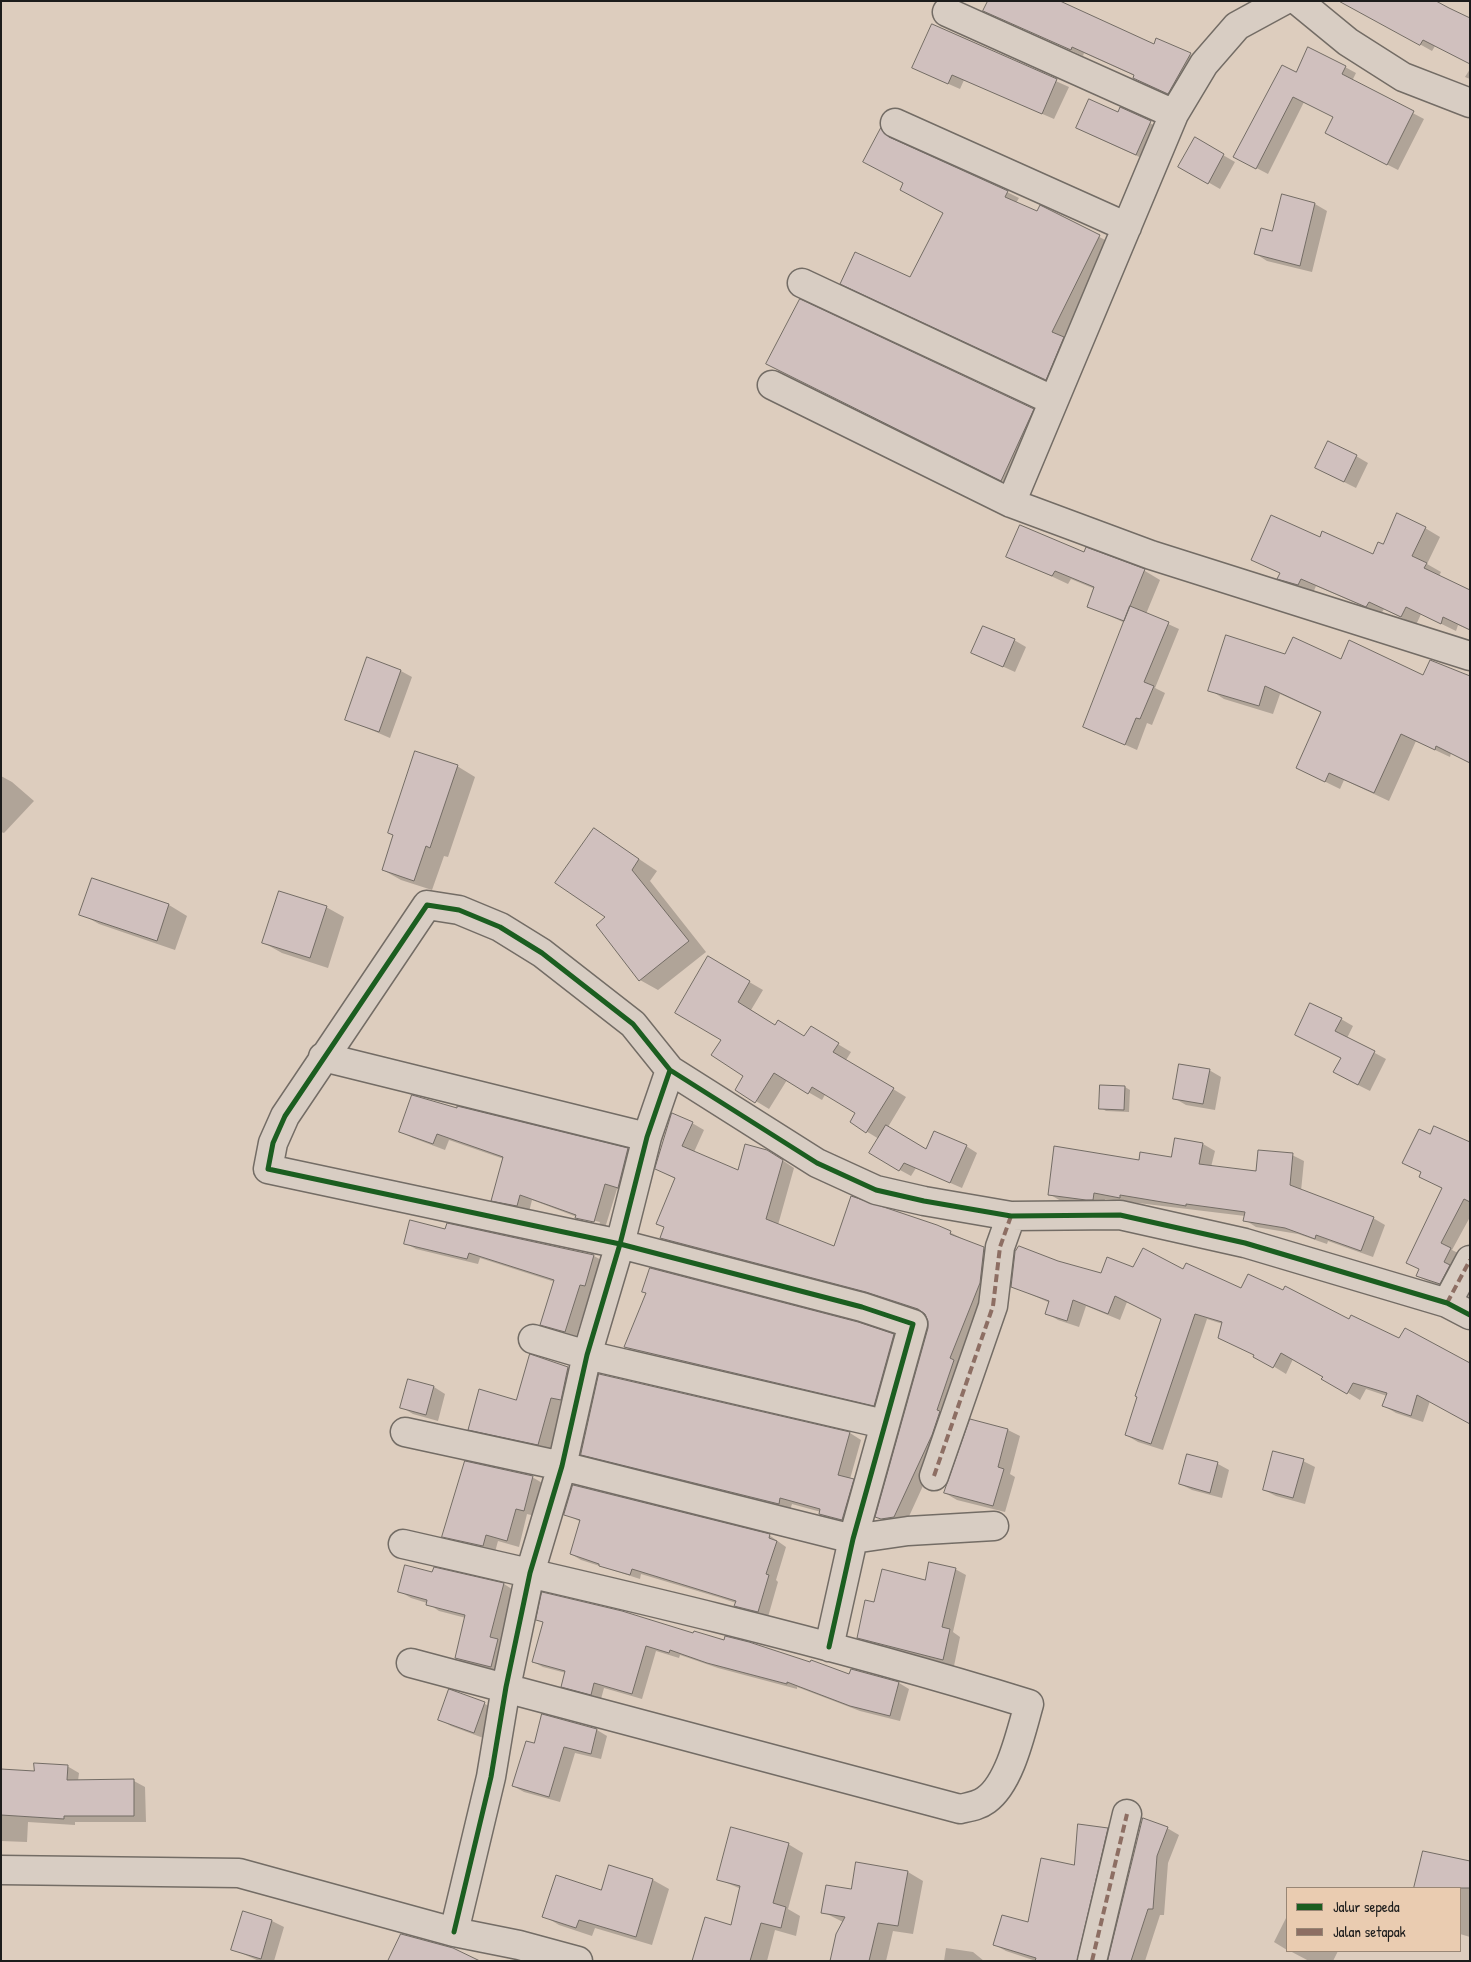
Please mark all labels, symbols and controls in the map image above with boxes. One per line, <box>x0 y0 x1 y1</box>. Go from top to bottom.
legend <box>1286 1887 1461 1952</box>
text: Jalur sepeda <box>1333 1896 1400 1917</box>
text: Jalan setapak <box>1333 1921 1406 1942</box>

